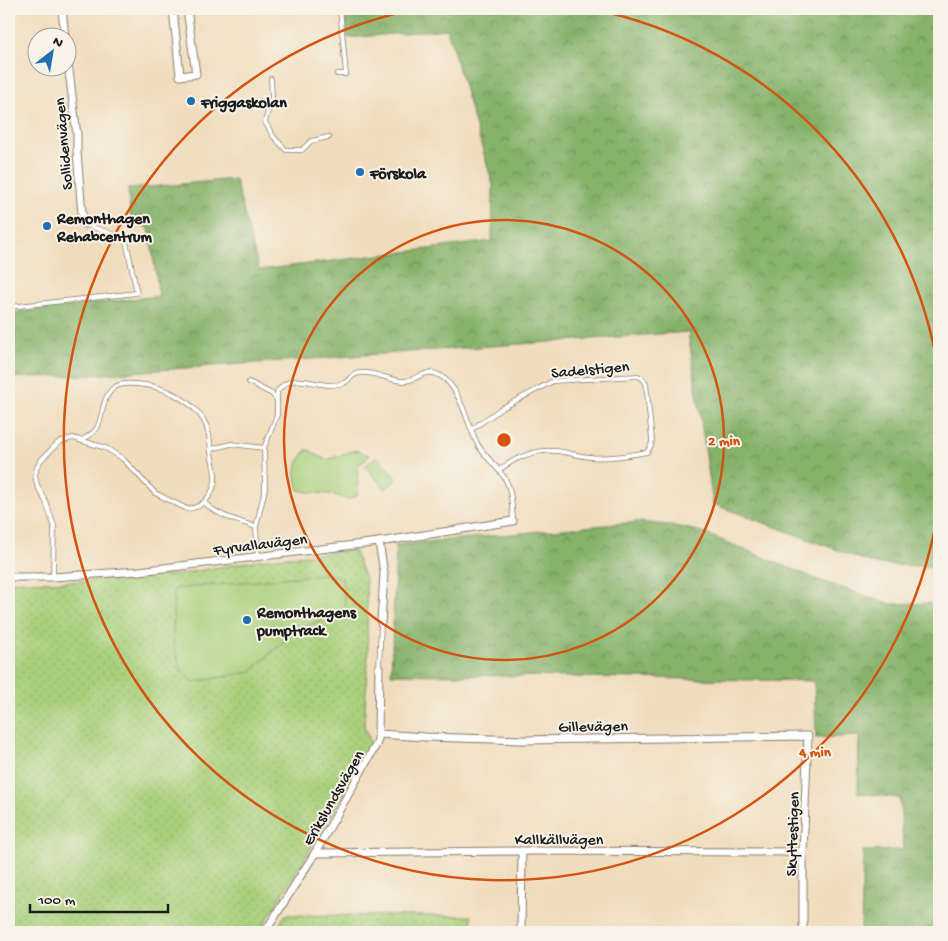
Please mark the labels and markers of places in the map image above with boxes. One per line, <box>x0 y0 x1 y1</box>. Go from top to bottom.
marker: Friggaskolan <box>185 95 197 107</box>
place label: Friggaskolan <box>200 95 287 114</box>
marker: Förskola <box>354 166 366 178</box>
place label: Förskola <box>369 166 427 185</box>
place label: Remonthagen Rehabcentrum <box>56 211 153 248</box>
marker: Remonthagen Rehabcentrum <box>41 220 53 232</box>
centre of rings <box>495 431 513 449</box>
place label: Remonthagens pumptrack <box>256 605 357 642</box>
marker: Remonthagens pumptrack <box>241 614 253 626</box>

